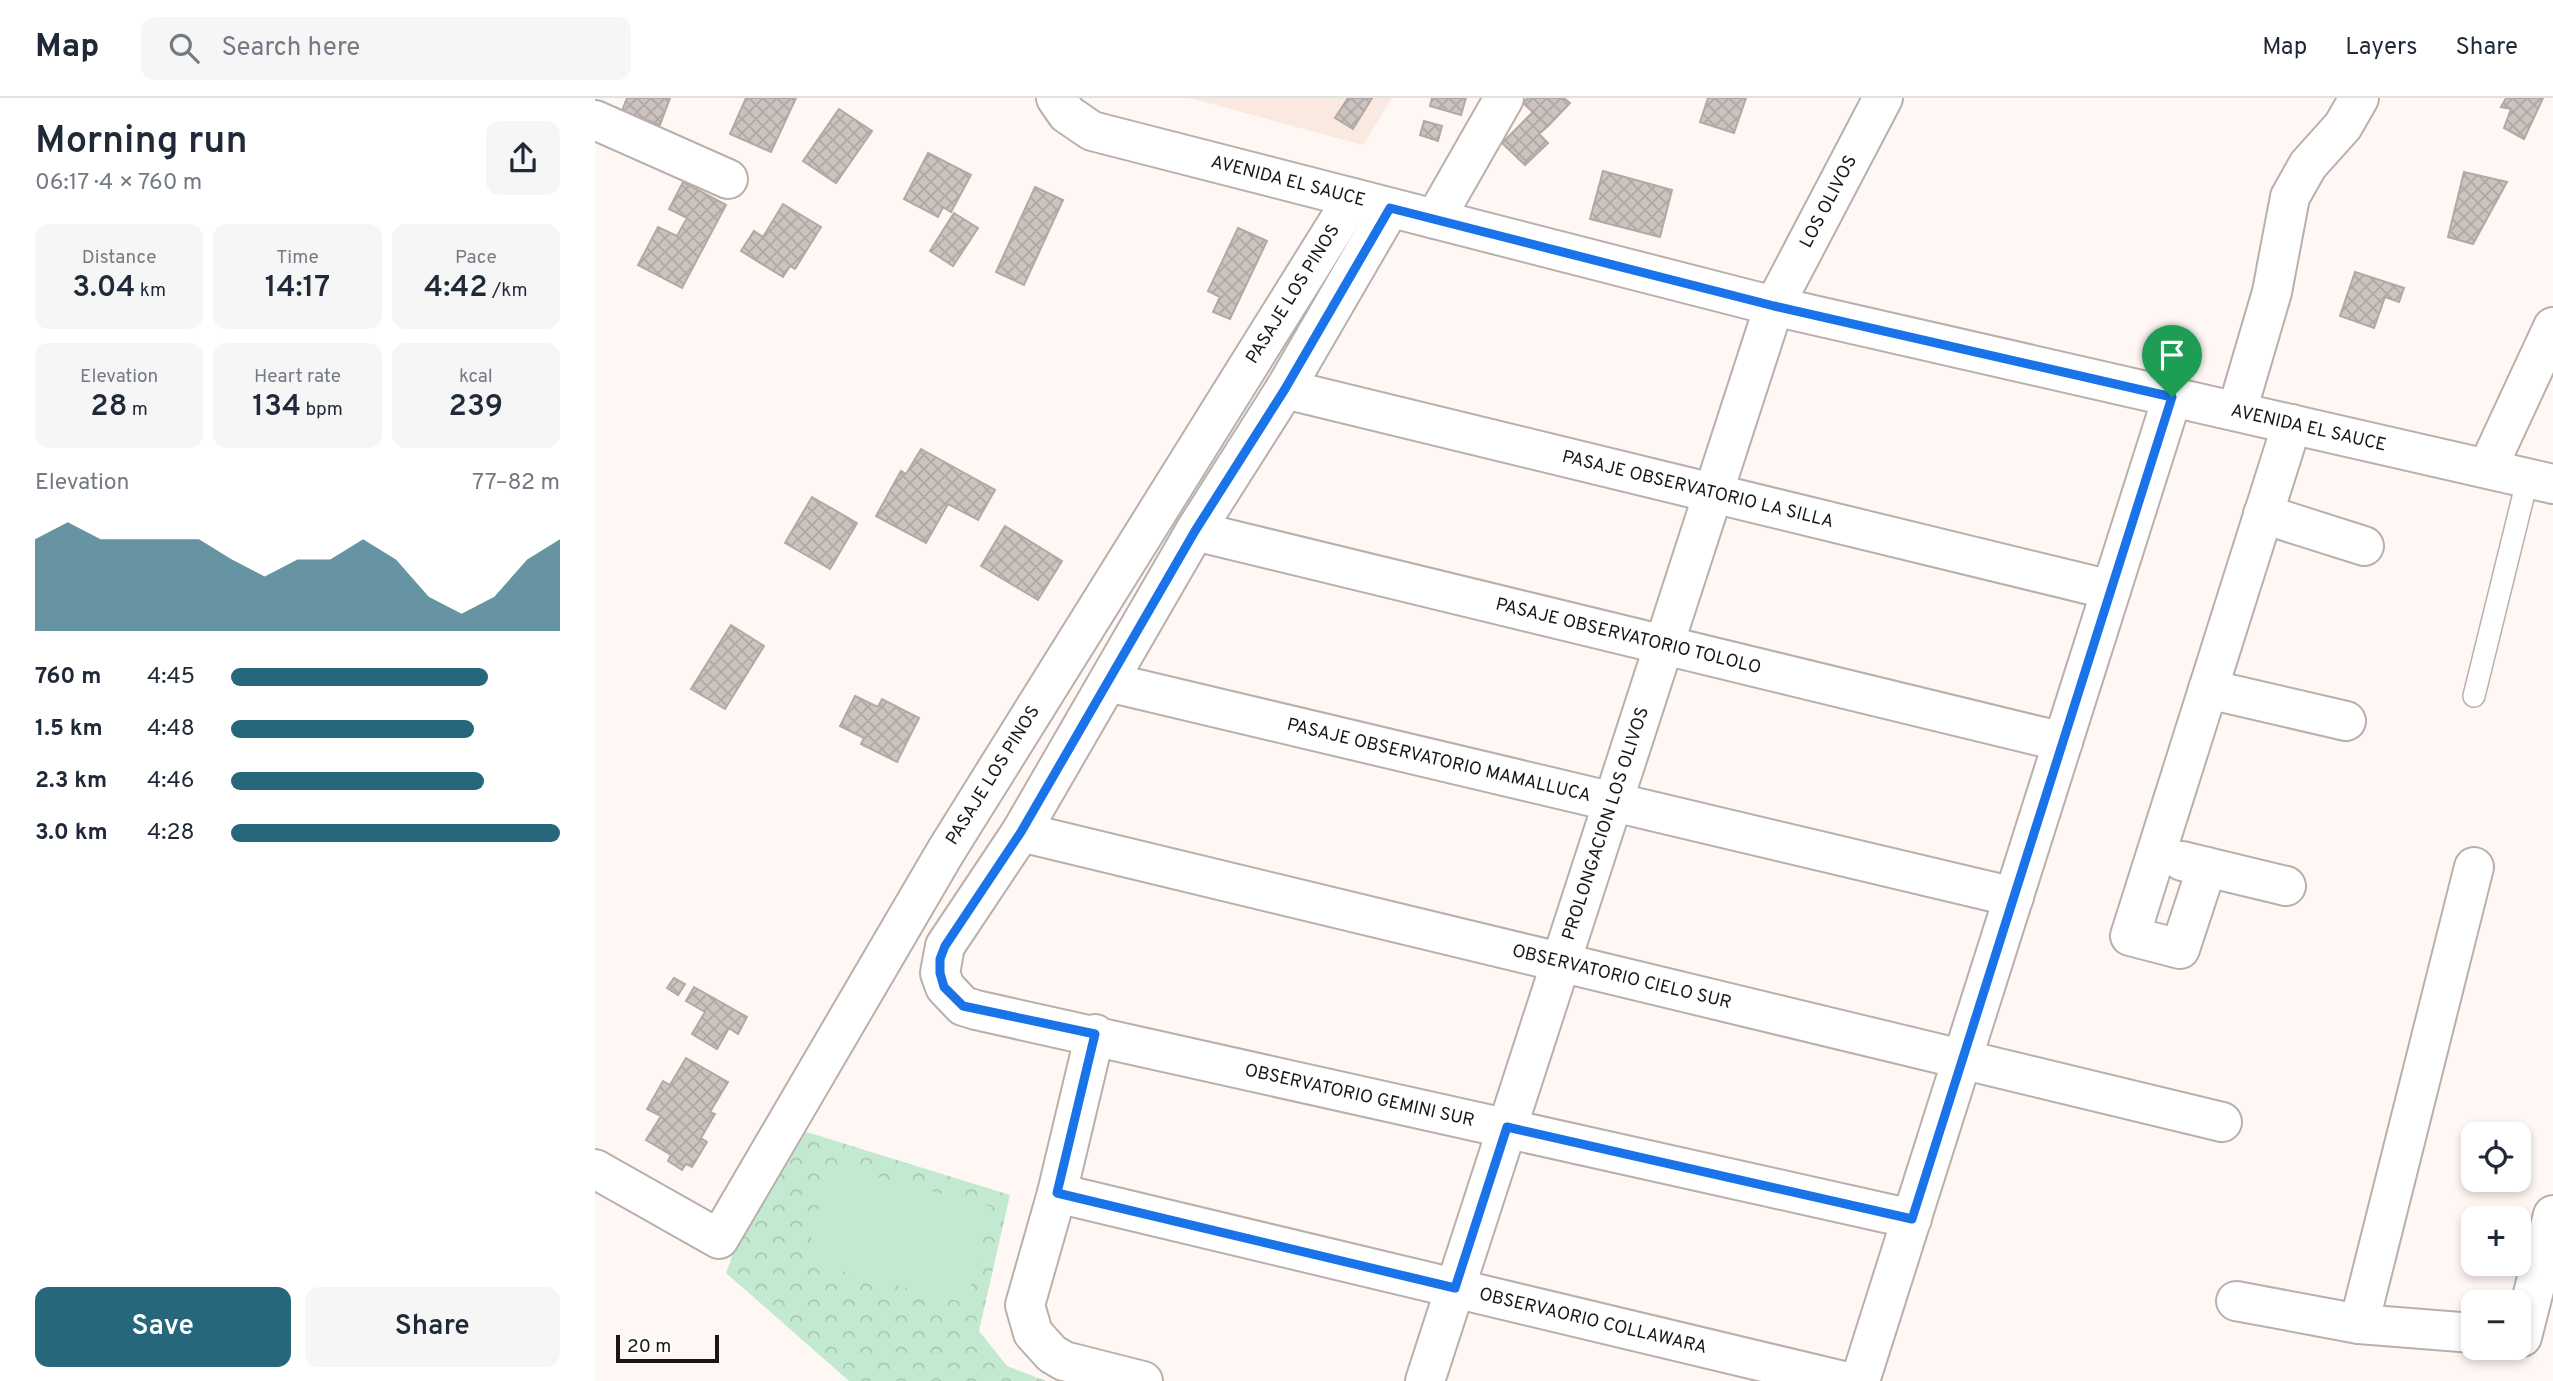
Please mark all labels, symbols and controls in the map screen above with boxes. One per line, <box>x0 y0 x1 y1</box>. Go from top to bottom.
search box <box>141 17 631 80</box>
text: Map <box>35 27 99 69</box>
icon: search <box>165 29 203 67</box>
text: Search here <box>221 32 360 65</box>
text: Map <box>2262 33 2307 63</box>
text: Layers <box>2345 33 2417 63</box>
text: Share <box>2455 33 2518 63</box>
text: Morning run <box>35 118 248 167</box>
button: share <box>486 121 560 195</box>
street label: AVENIDA EL SAUCE <box>1208 150 1368 212</box>
street label: LOS OLIVOS <box>1795 151 1862 252</box>
text: 06:17 · 4 × 760 m <box>35 169 202 198</box>
street label: PASAJE LOS PINOS <box>1241 220 1345 368</box>
text: Distance <box>82 246 156 270</box>
text: Time <box>276 246 319 270</box>
text: Pace <box>455 246 497 270</box>
text: 3.04 <box>72 270 135 307</box>
text: 14:17 <box>265 270 330 307</box>
text: 4:42 <box>424 270 488 307</box>
text: km <box>135 279 166 303</box>
text: /km <box>488 279 528 303</box>
pin <box>2142 325 2202 397</box>
icon: arrive <box>2153 336 2191 374</box>
text: Elevation <box>80 365 158 389</box>
text: Heart rate <box>254 365 341 389</box>
text: kcal <box>459 365 493 389</box>
text: 28 <box>90 389 127 426</box>
text: 134 <box>252 389 301 426</box>
text: 239 <box>449 389 503 426</box>
text: m <box>127 398 148 422</box>
text: bpm <box>301 398 343 422</box>
street label: AVENIDA EL SAUCE <box>2229 399 2388 457</box>
street label: PASAJE OBSERVATORIO LA SILLA <box>1560 445 1836 534</box>
text: Elevation <box>35 469 130 498</box>
text: 77–82 m <box>472 469 560 498</box>
street label: PASAJE OBSERVATORIO TOLOLO <box>1493 593 1763 680</box>
text: 760 m <box>35 663 101 692</box>
text: 4:45 <box>147 663 195 692</box>
street label: PASAJE LOS PINOS <box>941 701 1045 849</box>
street label: PROLONGACION LOS OLIVOS <box>1557 704 1655 943</box>
street label: PASAJE OBSERVATORIO MAMALLUCA <box>1284 713 1593 808</box>
text: 1.5 km <box>35 715 103 744</box>
text: 4:48 <box>147 715 195 744</box>
text: 2.3 km <box>35 767 107 796</box>
text: 4:46 <box>147 767 194 796</box>
text: 3.0 km <box>35 819 108 848</box>
text: 4:28 <box>147 819 195 848</box>
street label: OBSERVATORIO CIELO SUR <box>1510 939 1734 1015</box>
street label: OBSERVATORIO GEMINI SUR <box>1242 1059 1477 1132</box>
map controls <box>2461 1122 2531 1360</box>
button: locate <box>2461 1122 2531 1192</box>
button: + <box>2461 1206 2531 1276</box>
street label: OBSERVAORIO COLLAWARA <box>1477 1283 1709 1360</box>
button: Save <box>35 1287 291 1367</box>
button: Share <box>305 1287 560 1367</box>
button: − <box>2461 1290 2531 1360</box>
scale bar <box>616 1332 719 1364</box>
text: 20 m <box>627 1335 671 1359</box>

